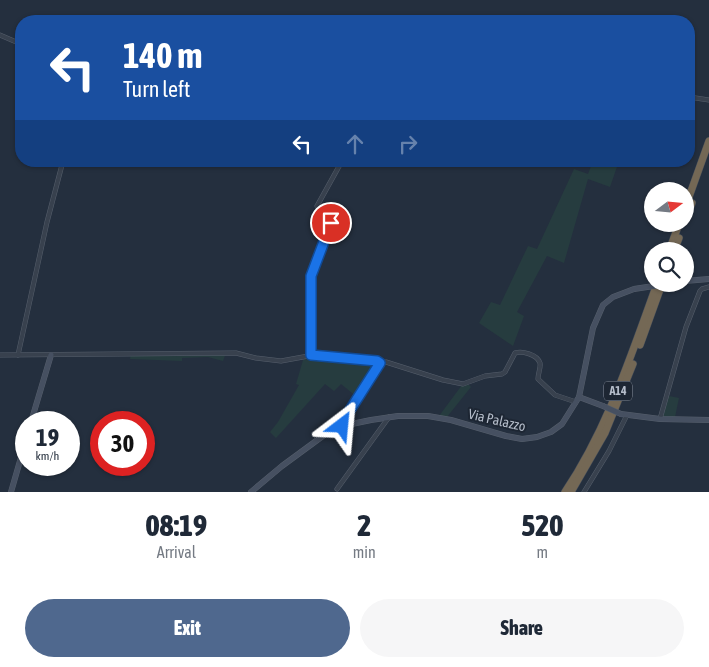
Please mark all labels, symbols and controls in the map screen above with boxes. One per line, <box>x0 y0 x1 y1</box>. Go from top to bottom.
icon: left <box>40 35 105 100</box>
text: 140 m <box>123 35 202 75</box>
text: Turn left <box>123 76 190 102</box>
icon: left <box>288 130 316 158</box>
icon: ahead <box>341 130 369 158</box>
icon: right <box>394 130 422 158</box>
north arrow <box>644 182 694 232</box>
map controls <box>644 182 694 292</box>
pin <box>310 202 352 244</box>
icon: arrive <box>317 209 345 237</box>
button: search <box>644 242 694 292</box>
road number: A14 <box>604 382 632 401</box>
position arrow <box>315 399 367 451</box>
street label: Via Palazzo <box>467 406 527 434</box>
speed limit sign: 30 <box>90 411 155 476</box>
text: 19 <box>36 423 59 451</box>
text: km/h <box>36 449 59 463</box>
text: 08:19 <box>145 508 207 542</box>
text: 2 <box>357 508 371 542</box>
text: 520 <box>521 508 563 542</box>
text: Arrival <box>157 543 196 561</box>
text: min <box>353 543 376 561</box>
text: m <box>537 543 548 561</box>
button: Exit <box>25 599 350 657</box>
button: Share <box>360 599 684 657</box>

